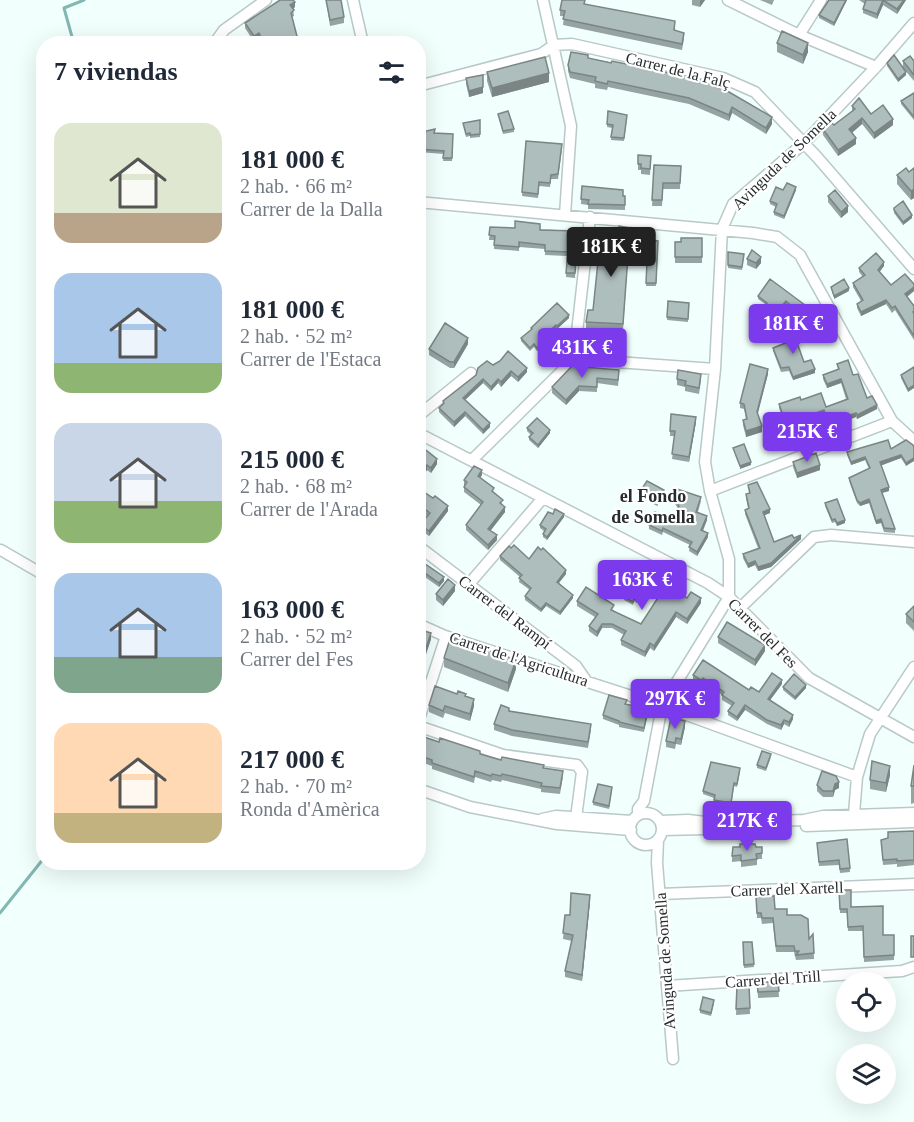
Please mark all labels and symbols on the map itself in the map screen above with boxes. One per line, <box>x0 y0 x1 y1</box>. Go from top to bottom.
street label: Carrer de la Falç <box>624 49 732 92</box>
street label: Avinguda de Somella <box>729 105 840 214</box>
pin: 181K € <box>562 227 660 278</box>
pin: 181K € <box>744 304 842 355</box>
pin: 431K € <box>533 328 631 379</box>
pin: 215K € <box>758 412 856 463</box>
district label: el Fondo de Somella <box>611 486 695 527</box>
pin: 163K € <box>593 560 691 611</box>
street label: Carrer del Rampí <box>455 572 555 653</box>
street label: Carrer del Fes <box>725 595 801 671</box>
street label: Carrer de l'Agricultura <box>447 629 591 690</box>
pin: 297K € <box>626 679 724 730</box>
pin: 217K € <box>698 801 796 852</box>
street label: Carrer del Xartell <box>730 879 844 899</box>
street label: Avinguda de Somella <box>652 892 679 1030</box>
street label: Carrer del Trill <box>725 967 822 991</box>

